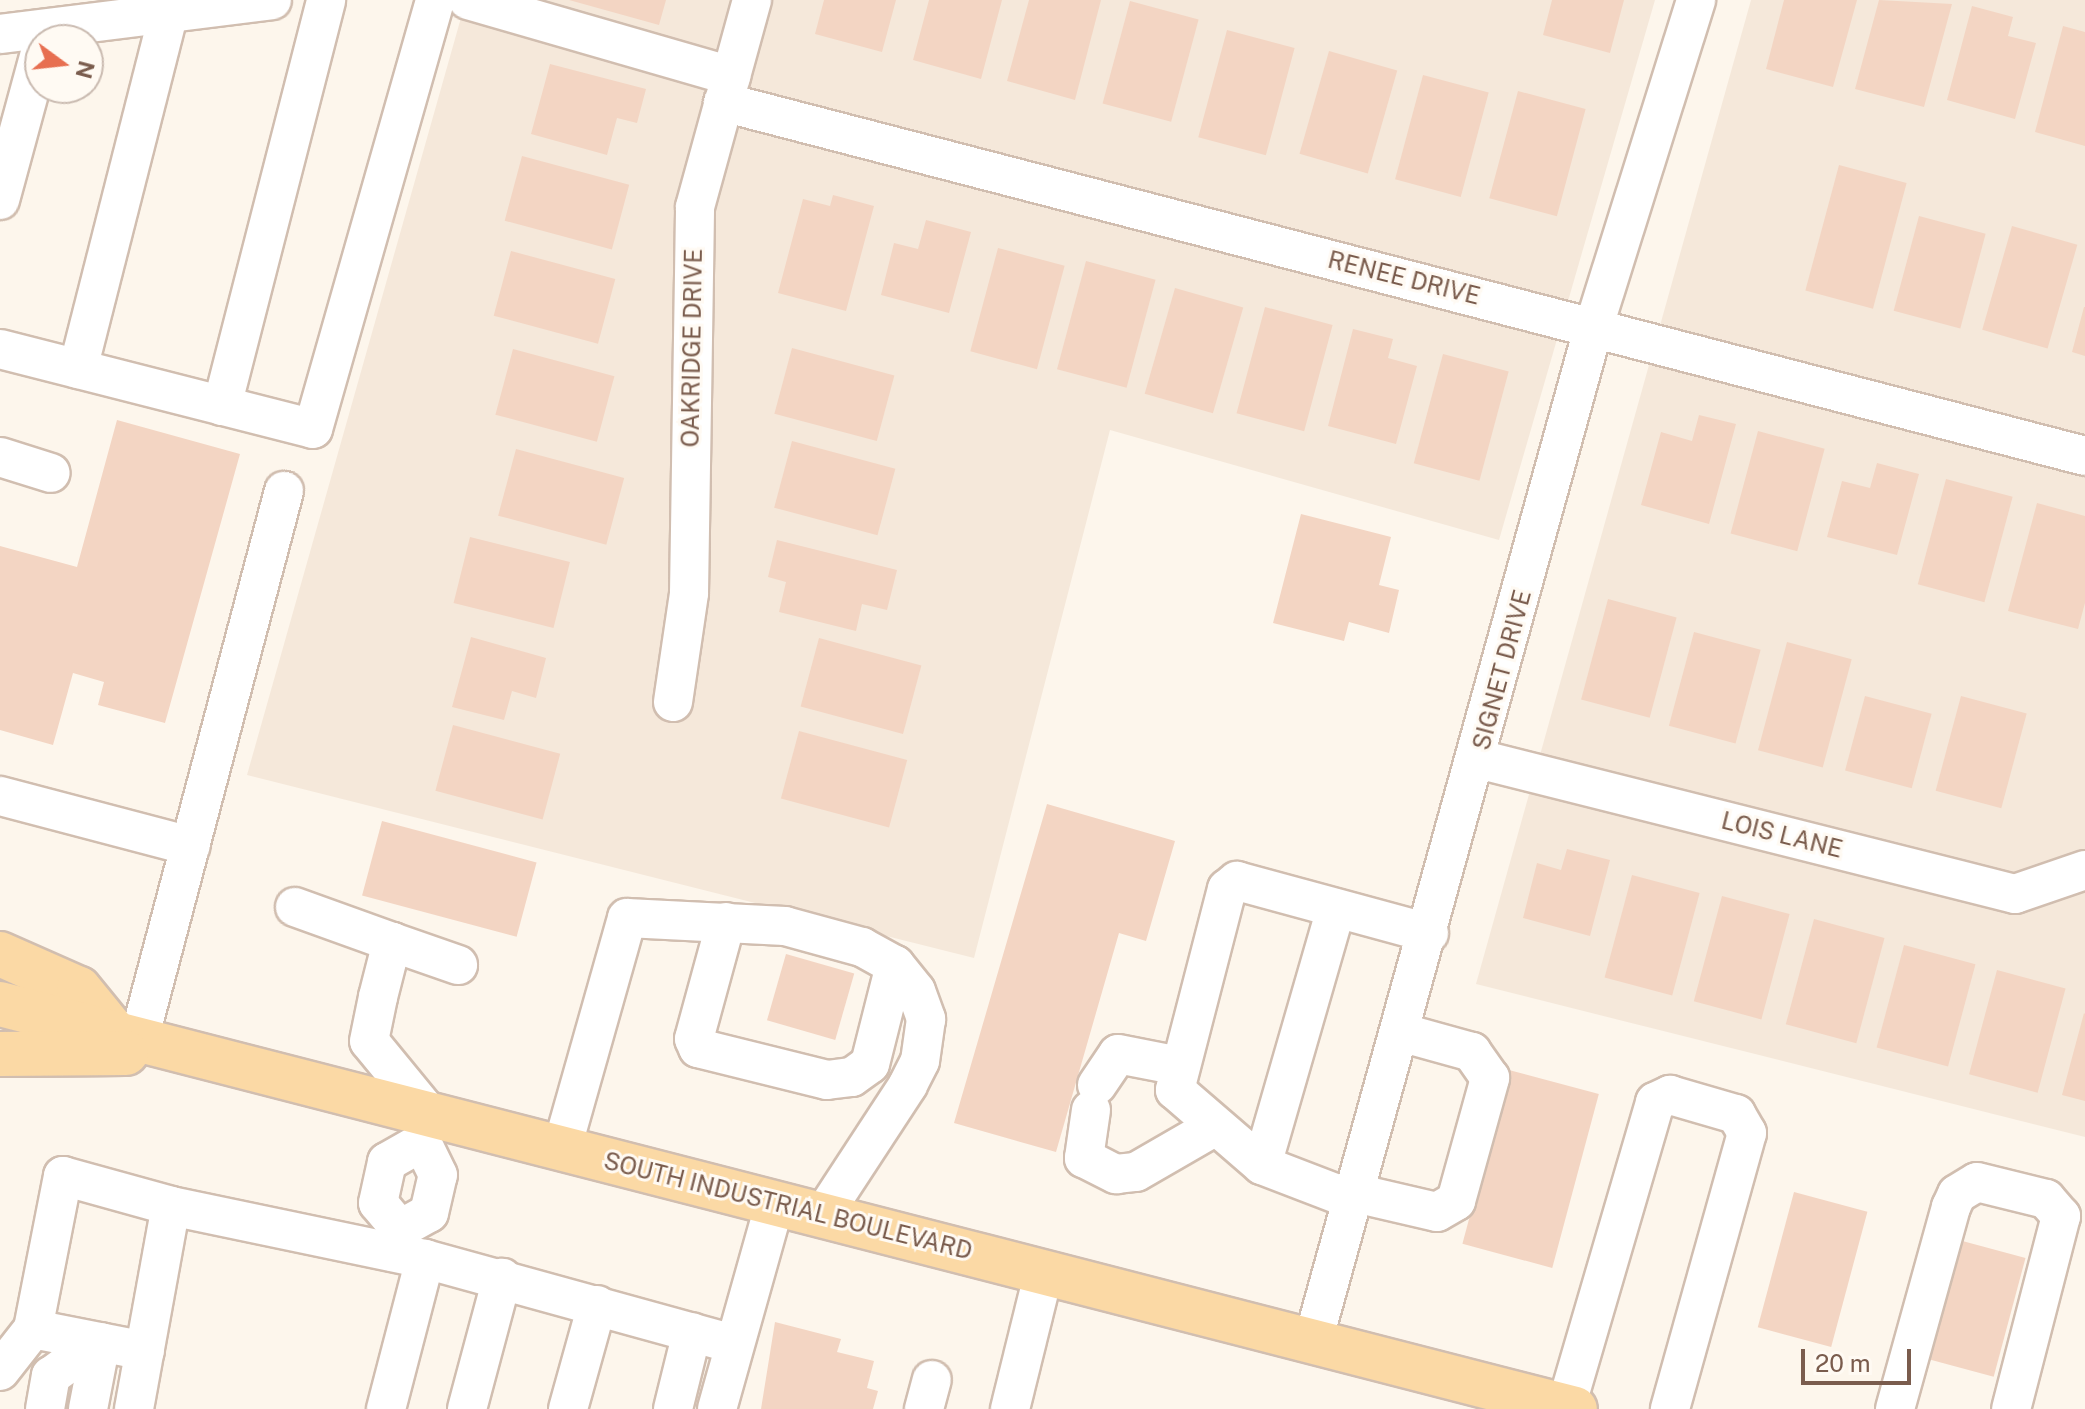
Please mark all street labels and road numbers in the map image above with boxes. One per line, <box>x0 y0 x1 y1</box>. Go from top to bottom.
street label: RENEE DRIVE <box>1325 245 1483 311</box>
street label: OAKRIDGE DRIVE <box>676 248 708 448</box>
street label: SIGNET DRIVE <box>1467 587 1537 753</box>
street label: LOIS LANE <box>1718 806 1846 864</box>
street label: SOUTH INDUSTRIAL BOULEVARD <box>601 1146 975 1266</box>

